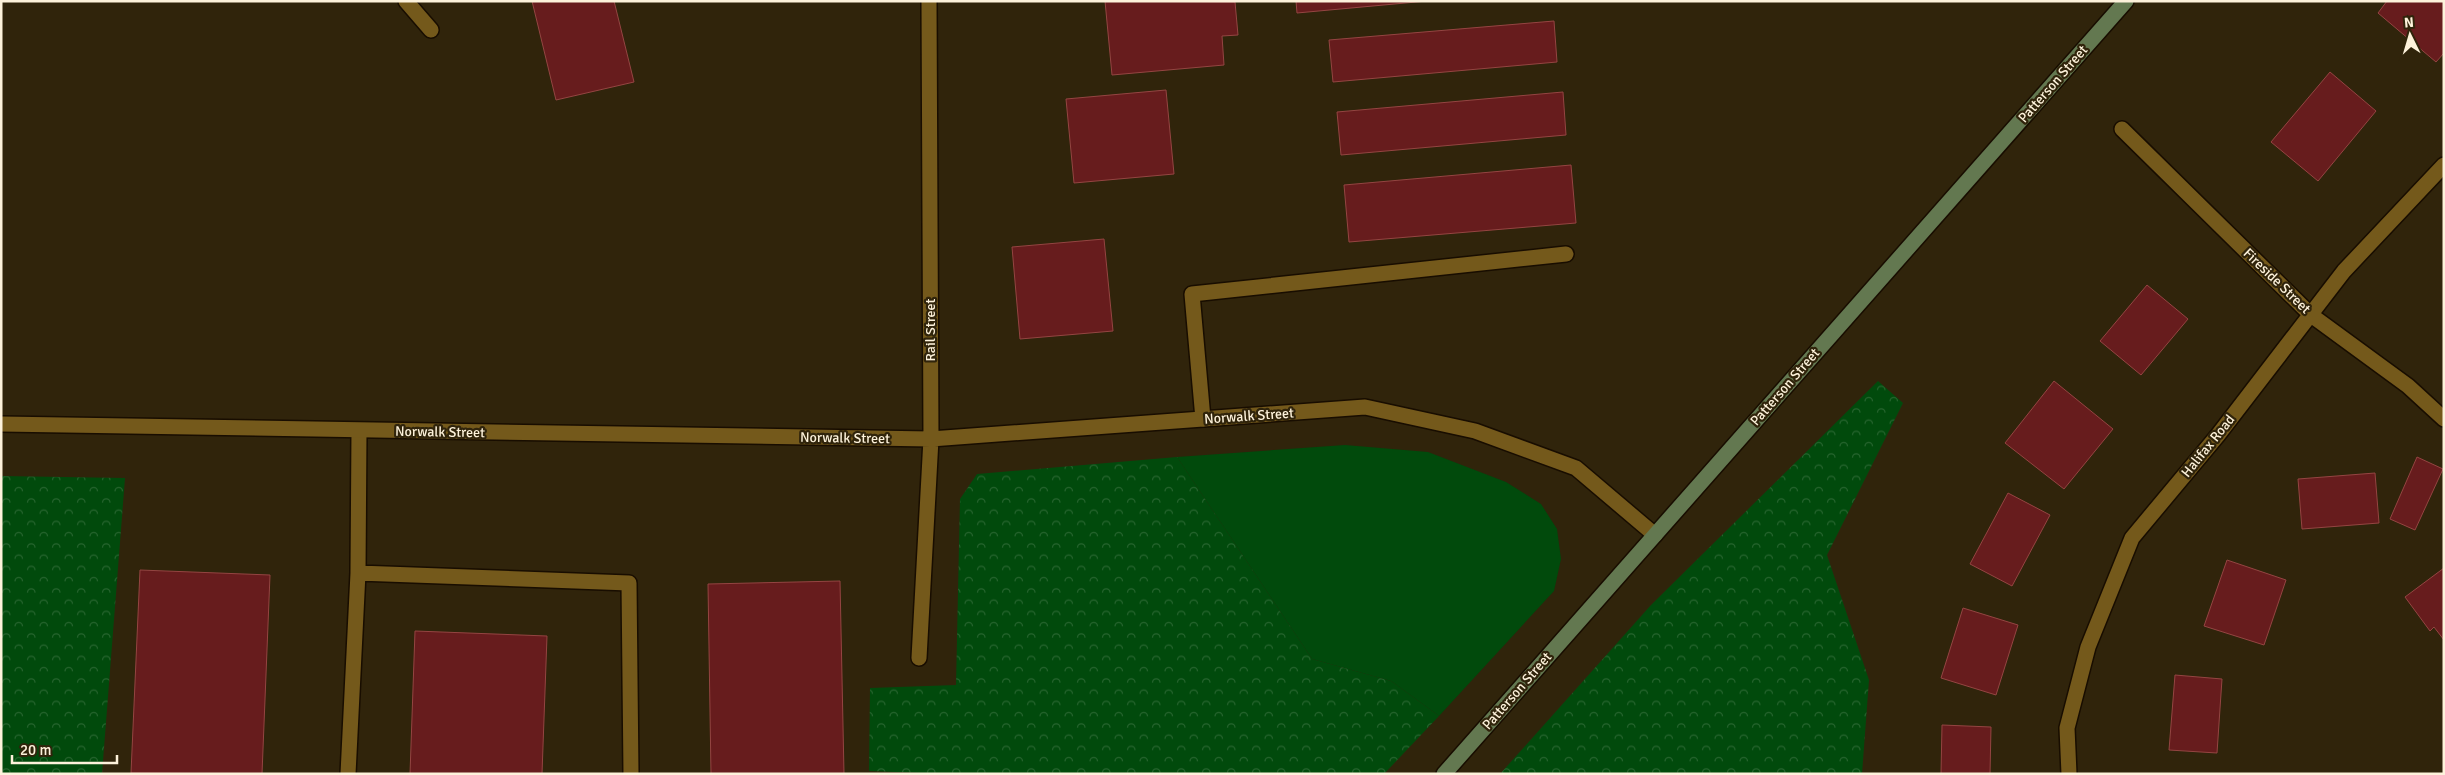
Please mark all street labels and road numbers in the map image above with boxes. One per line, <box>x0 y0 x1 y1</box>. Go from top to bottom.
street label: Patterson Street <box>2015 42 2091 126</box>
street label: Fireside Street <box>2240 245 2314 317</box>
street label: Rail Street <box>922 298 939 361</box>
street label: Patterson Street <box>1747 345 1823 429</box>
street label: Norwalk Street <box>1204 404 1295 428</box>
street label: Halifax Road <box>2178 411 2238 481</box>
street label: Norwalk Street <box>395 423 485 441</box>
street label: Norwalk Street <box>800 429 890 447</box>
street label: Patterson Street <box>1479 649 1555 733</box>

